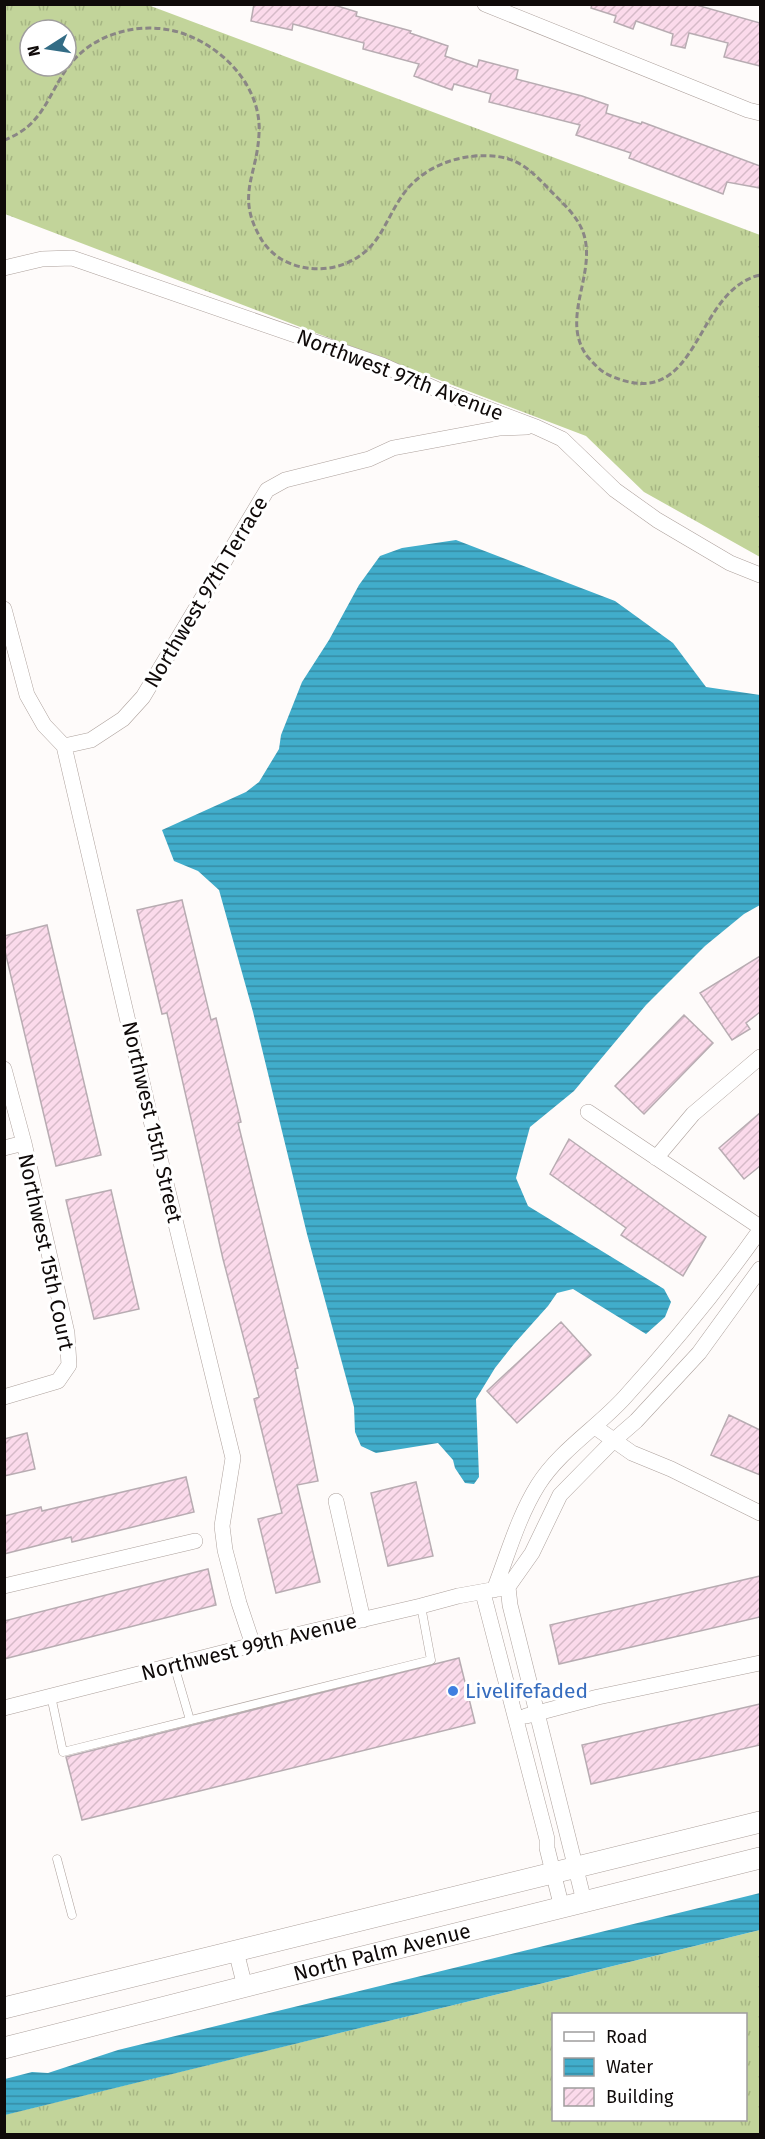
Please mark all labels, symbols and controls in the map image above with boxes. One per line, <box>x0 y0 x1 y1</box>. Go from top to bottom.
north arrow <box>18 18 78 78</box>
text: N <box>23 44 44 58</box>
street label: Northwest 97th Avenue <box>293 324 507 426</box>
street label: Northwest 97th Terrace <box>139 492 273 692</box>
street label: Northwest 15th Street <box>116 1019 188 1226</box>
street label: Northwest 15th Court <box>12 1151 80 1353</box>
street label: Northwest 99th Avenue <box>139 1608 359 1686</box>
place label: Livelifefaded <box>465 1678 588 1704</box>
marker: Livelifefaded <box>446 1684 460 1698</box>
street label: North Palm Avenue <box>291 1917 473 1987</box>
legend <box>552 2013 747 2121</box>
text: Road <box>606 2026 648 2048</box>
text: Water <box>606 2056 653 2078</box>
text: Building <box>606 2086 674 2108</box>

